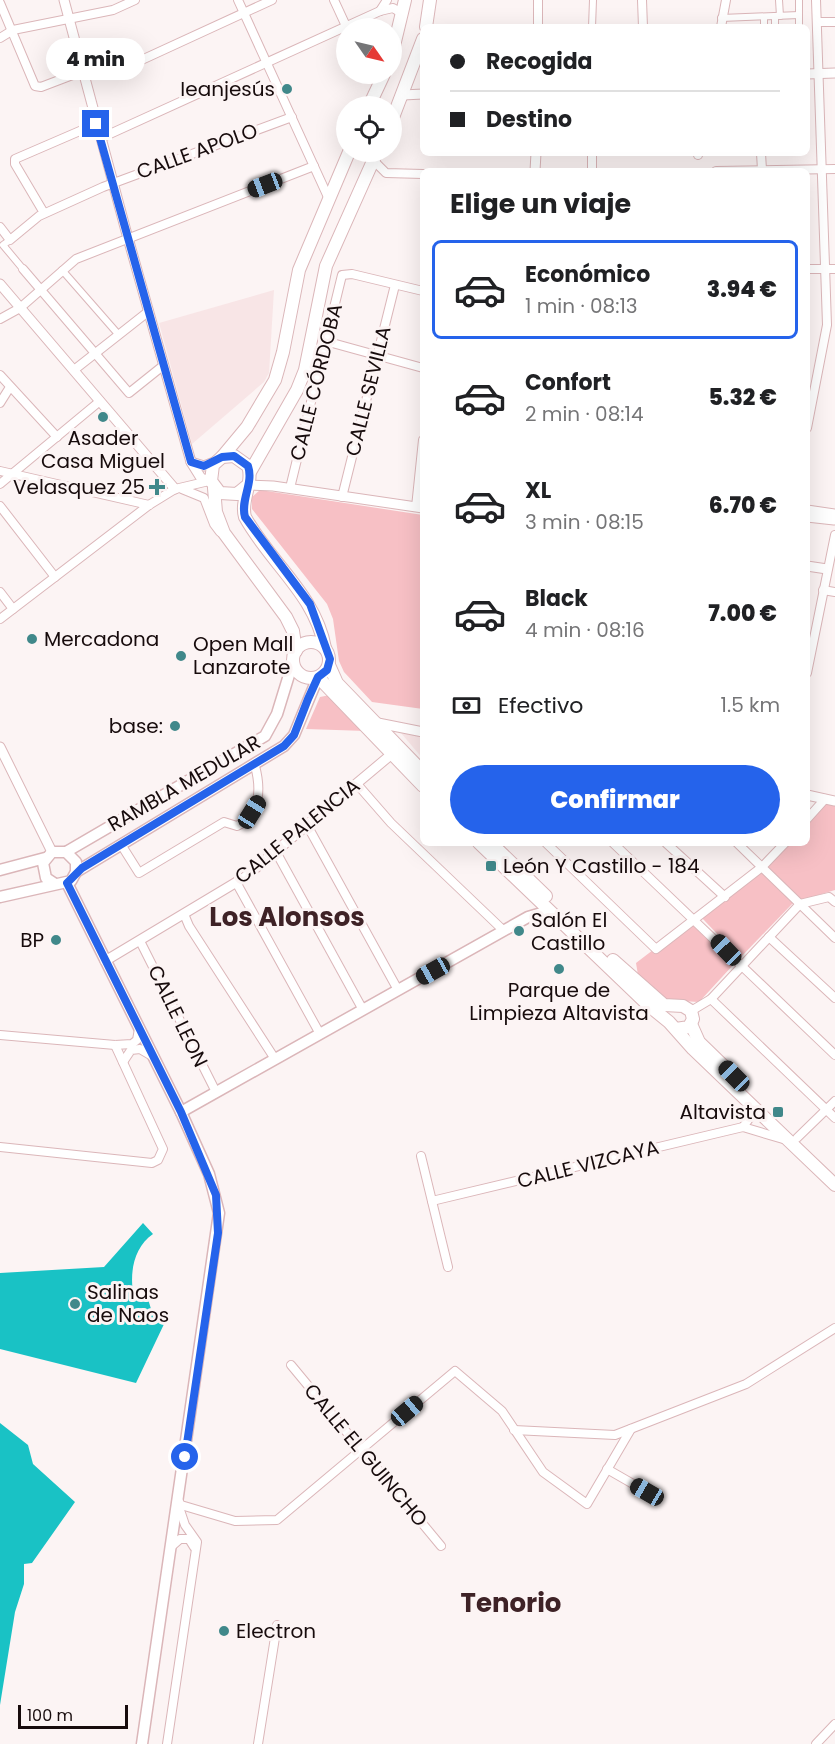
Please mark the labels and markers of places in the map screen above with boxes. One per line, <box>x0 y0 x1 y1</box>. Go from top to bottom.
place label: Ieanjesús <box>180 75 275 103</box>
marker: Ieanjesús <box>280 82 294 96</box>
marker: Asader Casa Miguel <box>96 410 110 424</box>
place label: Asader Casa Miguel <box>41 424 165 475</box>
place label: Velasquez 25 <box>13 473 145 501</box>
marker: Velasquez 25 <box>150 480 164 494</box>
place label: Mercadona <box>44 625 159 653</box>
place label: Open Mall Lanzarote <box>193 630 293 681</box>
marker: Mercadona <box>25 632 39 646</box>
marker: Open Mall Lanzarote <box>174 649 188 663</box>
place label: base: <box>109 712 163 740</box>
marker: base: <box>168 719 182 733</box>
place label: León Y Castillo - 184 <box>503 852 700 880</box>
marker: León Y Castillo - 184 <box>484 859 498 873</box>
place label: Salón El Castillo <box>531 906 607 957</box>
marker: Salón El Castillo <box>512 924 526 938</box>
place label: BP <box>20 926 44 954</box>
marker: BP <box>49 933 63 947</box>
marker: Parque de Limpieza Altavista <box>552 962 566 976</box>
place label: Parque de Limpieza Altavista <box>469 976 649 1027</box>
place label: Altavista <box>679 1098 766 1126</box>
marker: Altavista <box>771 1105 785 1119</box>
place label: Salinas de Naos <box>87 1278 169 1329</box>
marker: Salinas de Naos <box>68 1297 82 1311</box>
place label: Electron <box>236 1617 316 1645</box>
marker: Electron <box>217 1624 231 1638</box>

